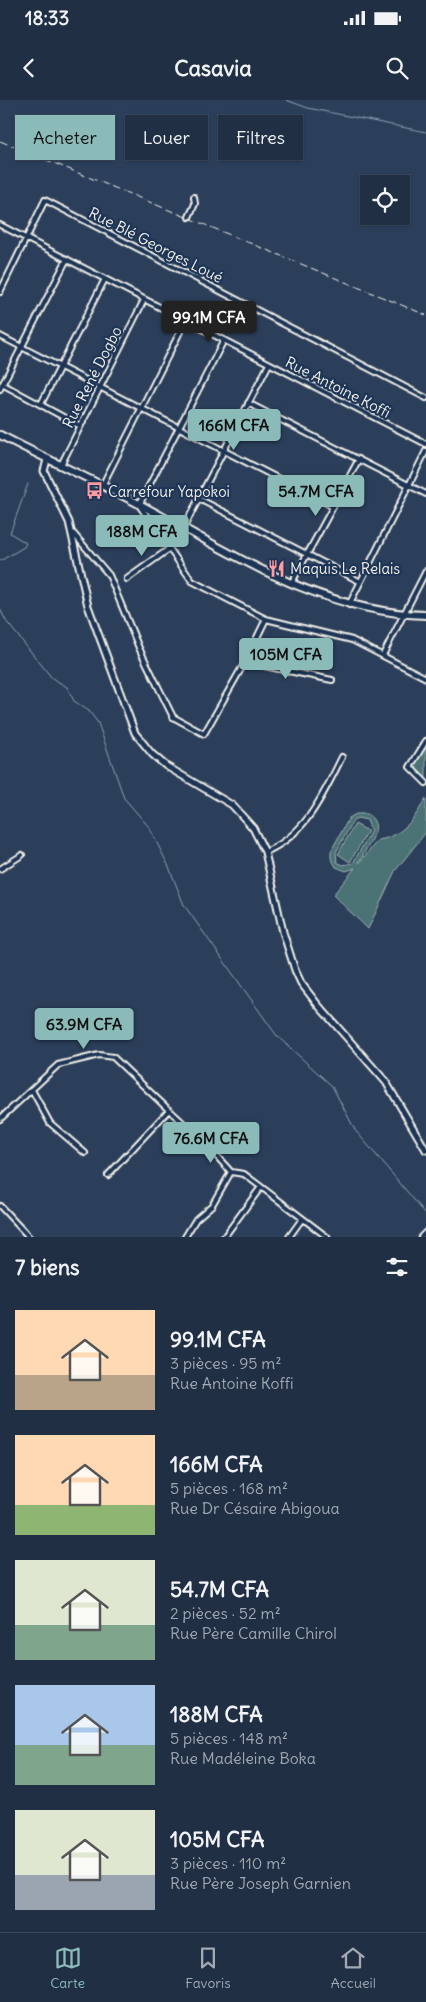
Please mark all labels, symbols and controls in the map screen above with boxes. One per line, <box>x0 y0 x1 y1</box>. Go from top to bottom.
text: 18:33 <box>25 6 69 30</box>
icon: back <box>15 54 43 82</box>
text: Casavia <box>174 54 252 82</box>
icon: search <box>383 54 411 82</box>
chip: Acheter <box>15 115 115 160</box>
chip: Louer <box>125 115 208 160</box>
chip: Filtres <box>218 115 303 160</box>
map controls <box>360 175 410 225</box>
button: locate <box>360 175 410 225</box>
street label: Rue Blé Georges Loué <box>86 203 226 287</box>
pin: 99.1M CFA <box>152 300 266 343</box>
text: 99.1M CFA <box>173 307 245 327</box>
street label: Rue René Dogbo <box>58 323 126 431</box>
street label: Rue Antoine Koffi <box>282 352 394 422</box>
pin: 166M CFA <box>182 408 286 451</box>
text: 166M CFA <box>199 415 269 435</box>
pin: 54.7M CFA <box>259 474 373 517</box>
bus stop icon: Carrefour Yapokoi <box>84 481 104 501</box>
text: 54.7M CFA <box>278 481 354 501</box>
place label: Carrefour Yapokoi <box>108 482 230 501</box>
pin: 188M CFA <box>90 514 194 557</box>
text: 188M CFA <box>107 521 177 541</box>
restaurant icon: Maquis Le Relais <box>266 558 286 578</box>
place label: Maquis Le Relais <box>290 559 400 578</box>
pin: 105M CFA <box>234 638 338 680</box>
text: 105M CFA <box>250 644 322 664</box>
pin: 63.9M CFA <box>27 1008 141 1050</box>
text: 63.9M CFA <box>46 1014 122 1034</box>
pin: 76.6M CFA <box>154 1122 268 1164</box>
text: 76.6M CFA <box>173 1128 249 1148</box>
icon: filters <box>383 1253 411 1281</box>
text: 7 biens <box>15 1254 80 1281</box>
text: 99.1M CFA <box>170 1326 266 1353</box>
icon: home <box>55 1330 115 1390</box>
text: 3 pièces · 95 m² <box>170 1353 281 1373</box>
text: Rue Antoine Koffi <box>170 1373 294 1393</box>
text: 166M CFA <box>170 1451 263 1478</box>
icon: home <box>55 1455 115 1515</box>
text: 5 pièces · 168 m² <box>170 1478 288 1498</box>
text: Rue Dr Césaire Abigoua <box>170 1498 340 1518</box>
text: 54.7M CFA <box>170 1576 269 1603</box>
icon: home <box>55 1580 115 1640</box>
text: 2 pièces · 52 m² <box>170 1603 281 1623</box>
text: Rue Père Camille Chirol <box>170 1623 337 1643</box>
text: 188M CFA <box>170 1701 263 1728</box>
icon: home <box>55 1705 115 1765</box>
text: 5 pièces · 148 m² <box>170 1728 288 1748</box>
text: Rue Madéleine Boka <box>170 1748 316 1768</box>
text: 105M CFA <box>170 1826 264 1853</box>
icon: home <box>55 1830 115 1890</box>
text: 3 pièces · 110 m² <box>170 1853 286 1873</box>
text: Rue Père Joseph Garnien <box>170 1873 351 1893</box>
tab: Carte <box>50 1944 85 1992</box>
tab: Favoris <box>185 1944 231 1992</box>
tab: Accueil <box>331 1944 376 1992</box>

